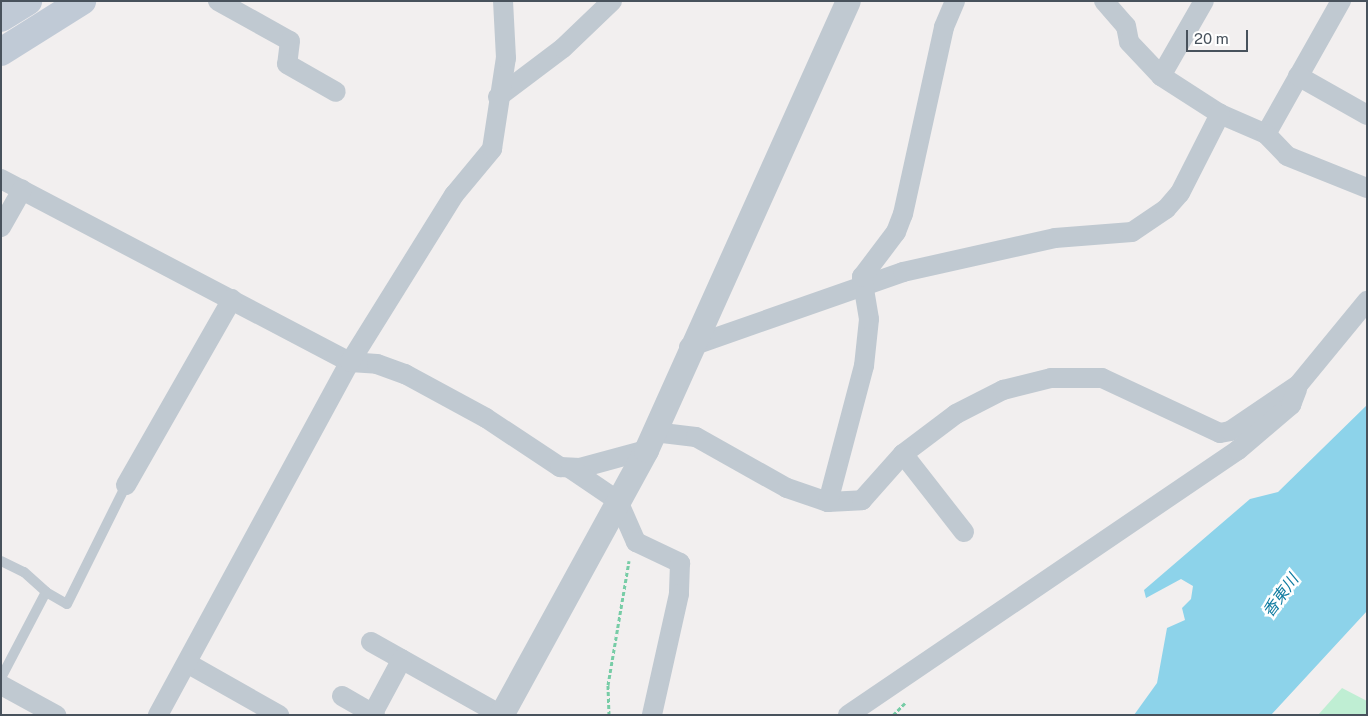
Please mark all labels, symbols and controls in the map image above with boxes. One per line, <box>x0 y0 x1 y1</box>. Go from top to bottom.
scale bar <box>1188 20 1250 52</box>
text: 20 m <box>1194 30 1229 47</box>
water label: 香東川 <box>1259 571 1303 621</box>

